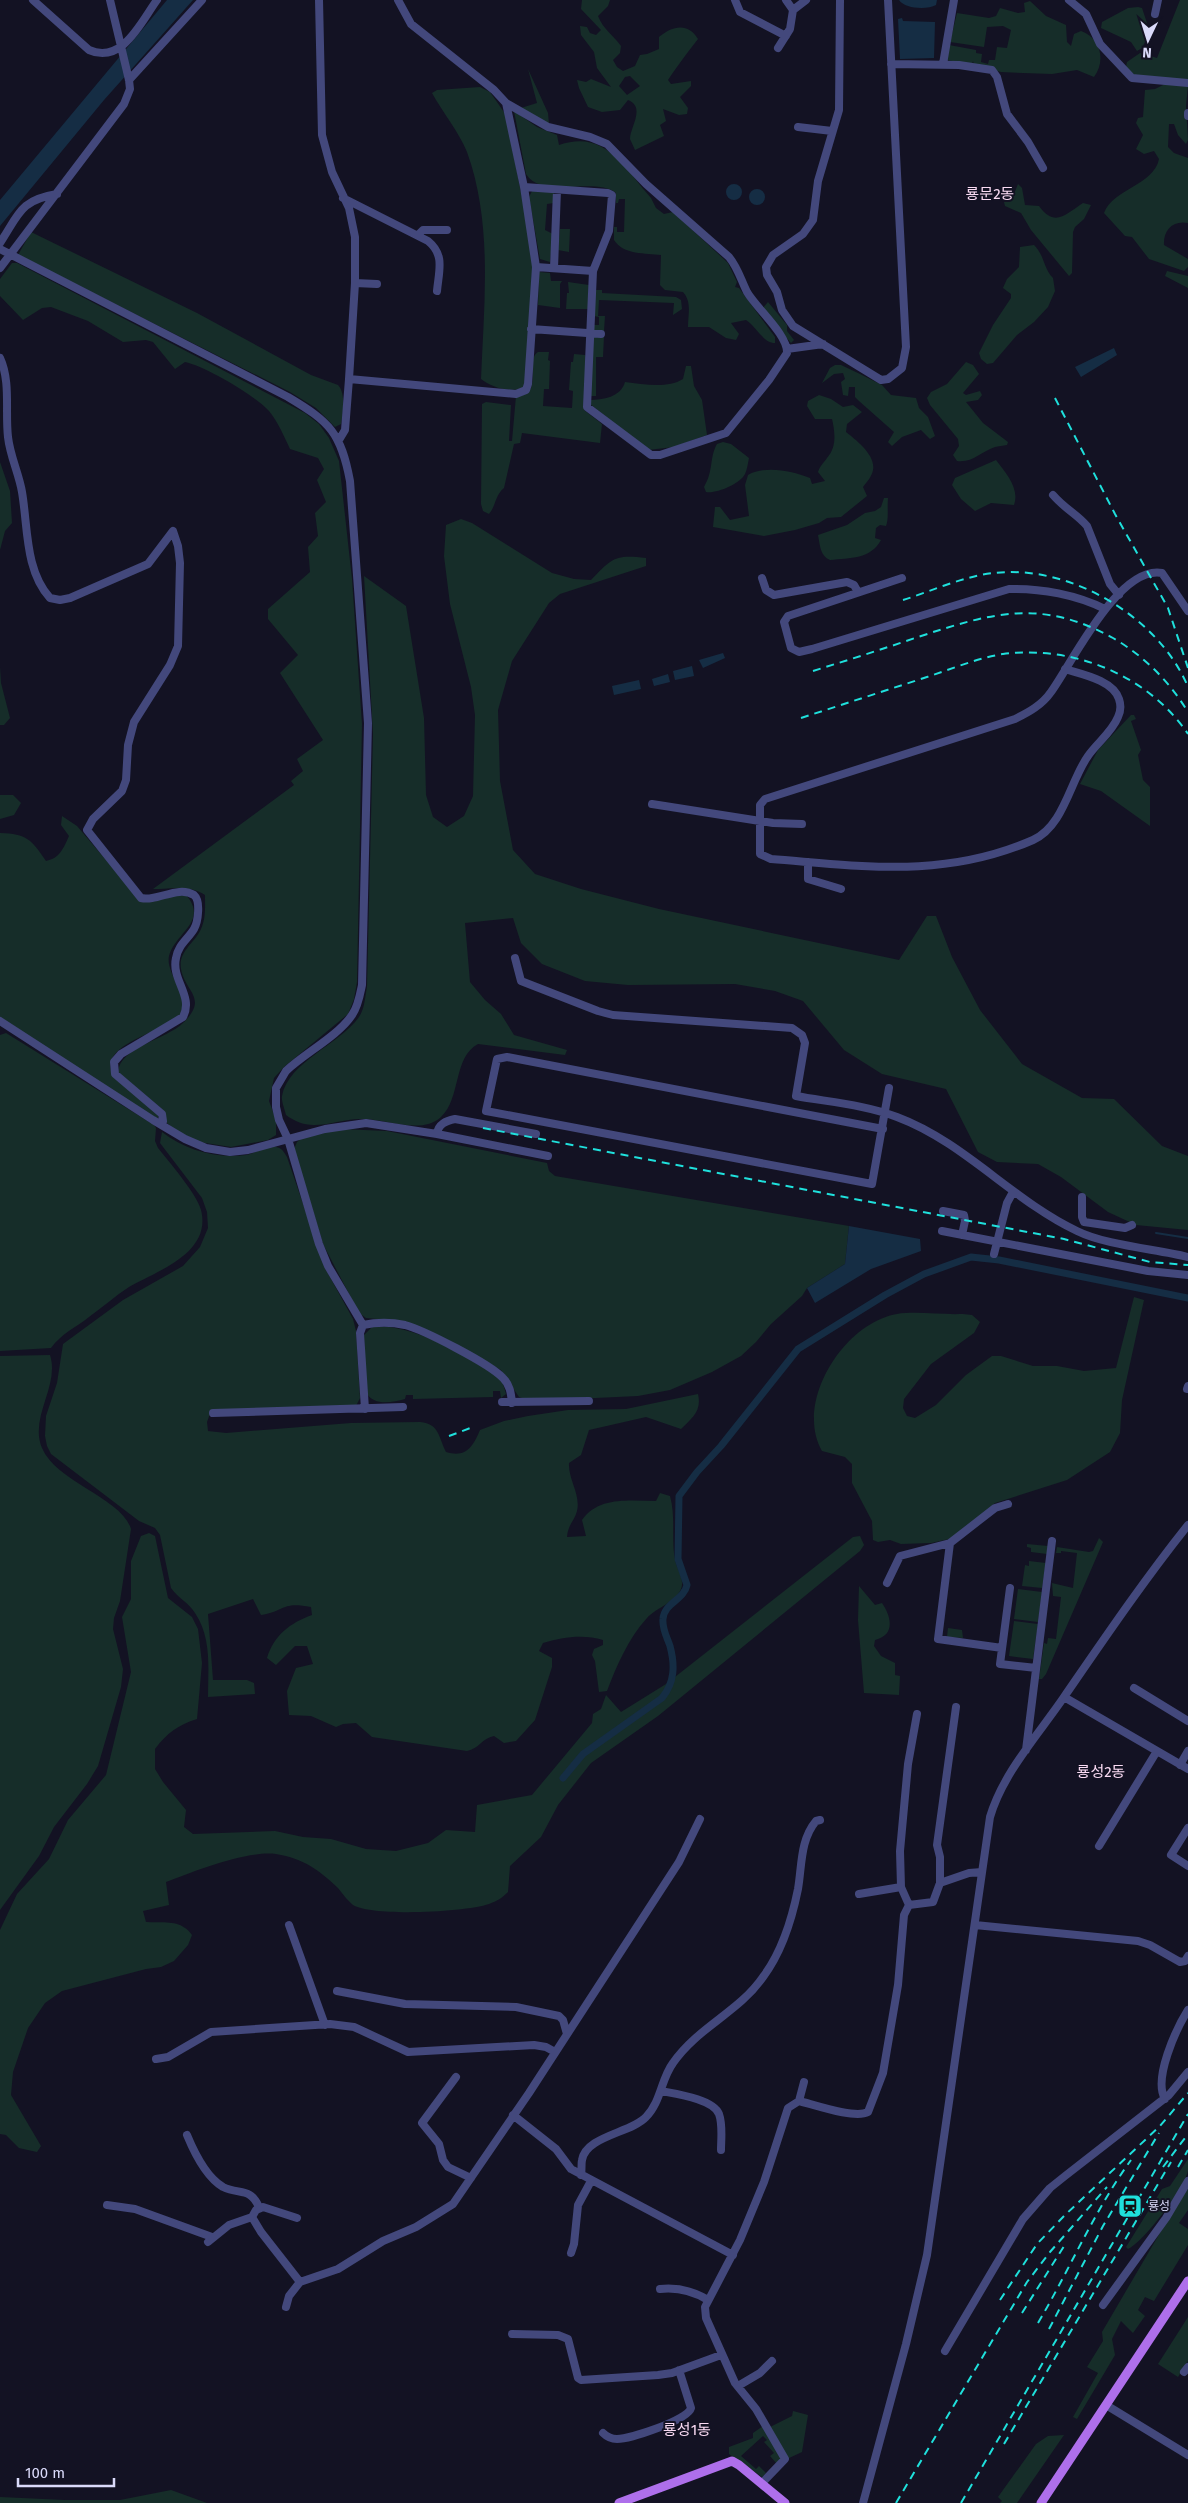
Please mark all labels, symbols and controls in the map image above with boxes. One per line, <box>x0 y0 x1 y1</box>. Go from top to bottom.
north arrow <box>1123 15 1173 65</box>
text: N <box>1142 44 1152 61</box>
district label: 룡문2동 <box>966 185 1014 203</box>
district label: 룡성2동 <box>1077 1763 1125 1781</box>
station icon: 룡성 <box>1117 2193 1143 2219</box>
place label: 룡성 <box>1148 2199 1170 2213</box>
district label: 룡성1동 <box>663 2421 711 2439</box>
scale bar <box>18 2456 114 2488</box>
text: 100 m <box>25 2464 65 2482</box>

